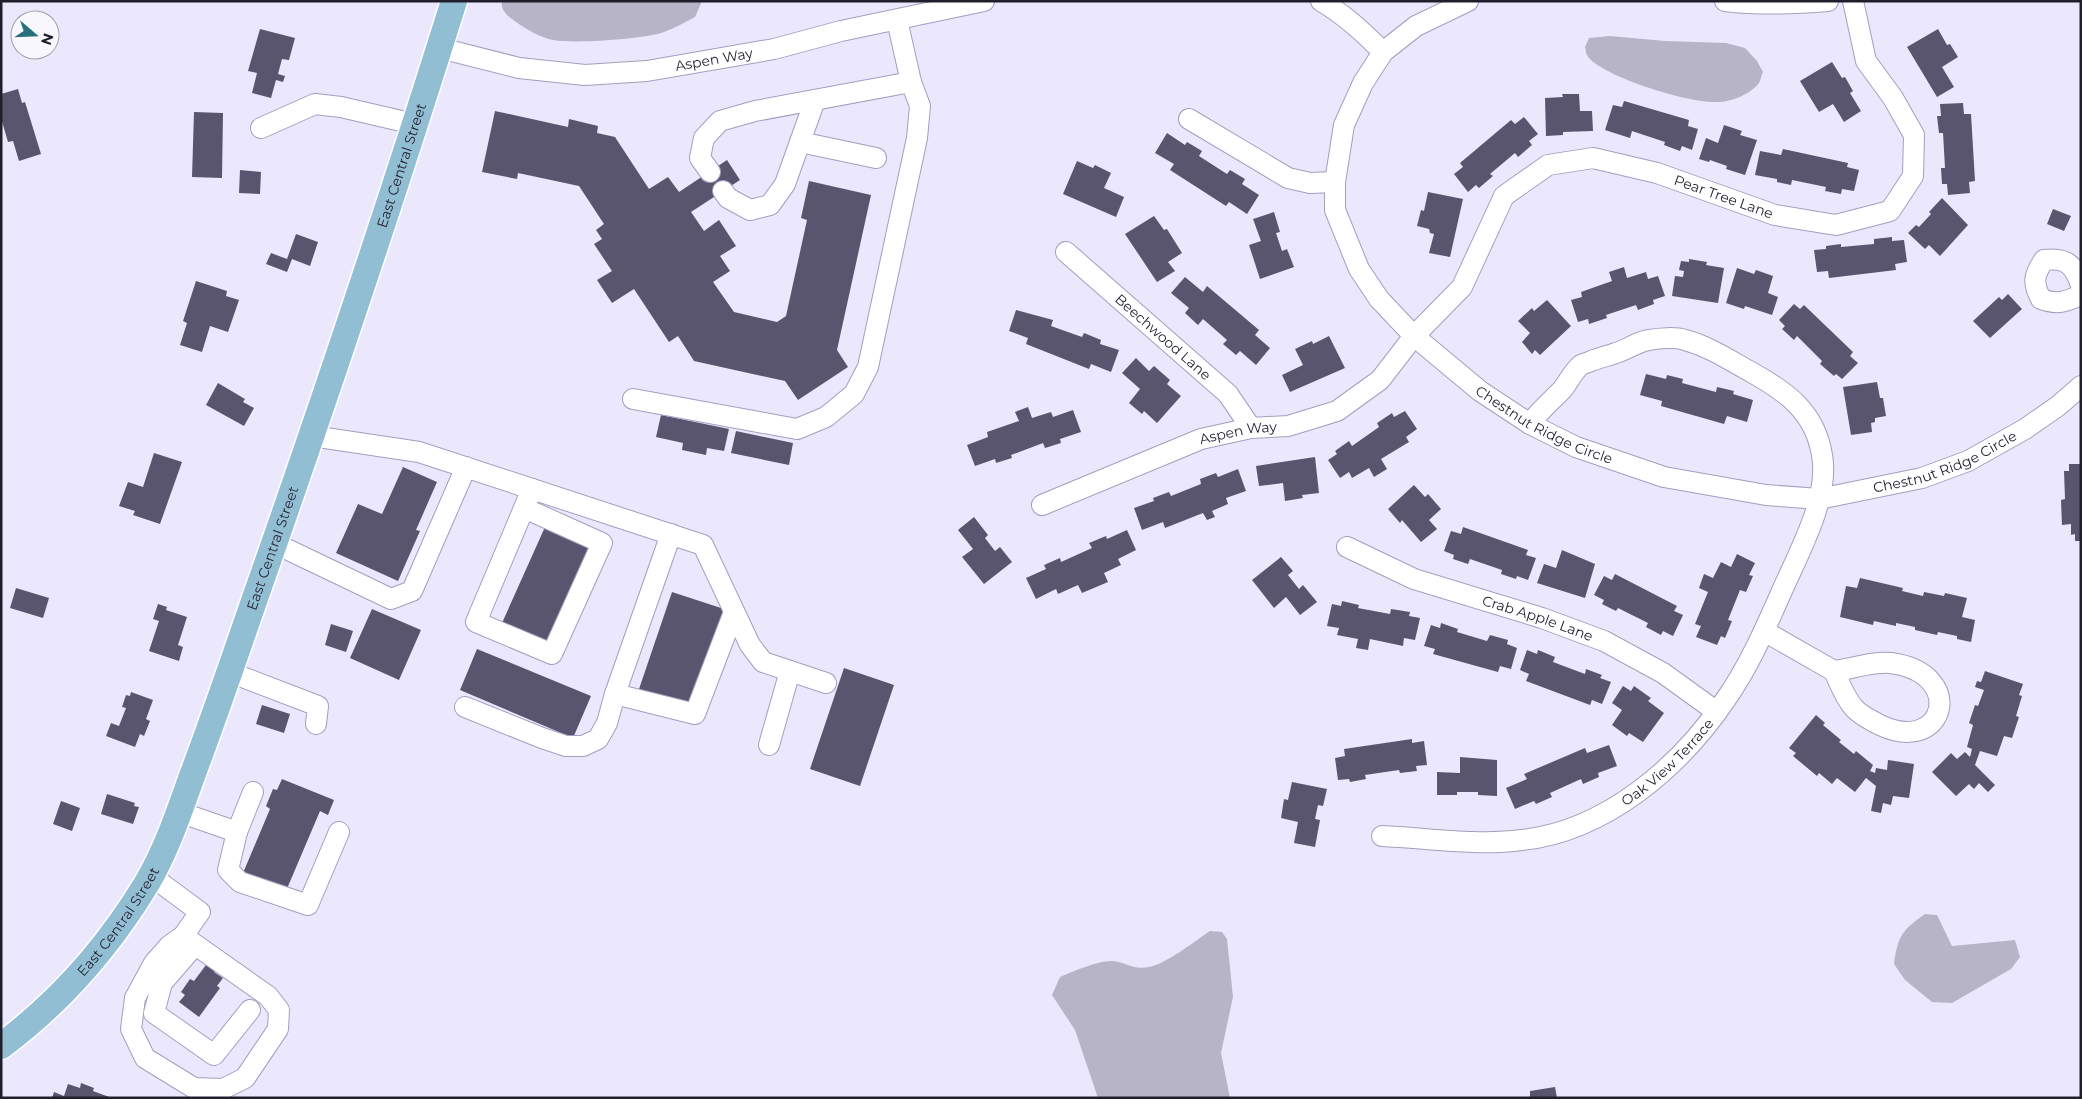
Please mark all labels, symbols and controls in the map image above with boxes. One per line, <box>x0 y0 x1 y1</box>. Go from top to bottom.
north arrow <box>10 10 60 60</box>
text: N <box>37 31 58 48</box>
street label: Aspen Way <box>674 44 755 75</box>
street label: East Central Street <box>373 100 430 230</box>
street label: Pear Tree Lane <box>1672 171 1776 223</box>
street label: Beechwood Lane <box>1111 290 1215 384</box>
street label: Chestnut Ridge Circle <box>1472 382 1615 468</box>
street label: Aspen Way <box>1198 418 1278 448</box>
street label: Chestnut Ridge Circle <box>1872 427 2020 497</box>
street label: East Central Street <box>243 484 302 613</box>
street label: Crab Apple Lane <box>1480 591 1596 645</box>
street label: Oak View Terrace <box>1618 715 1717 810</box>
street label: East Central Street <box>73 864 163 980</box>

